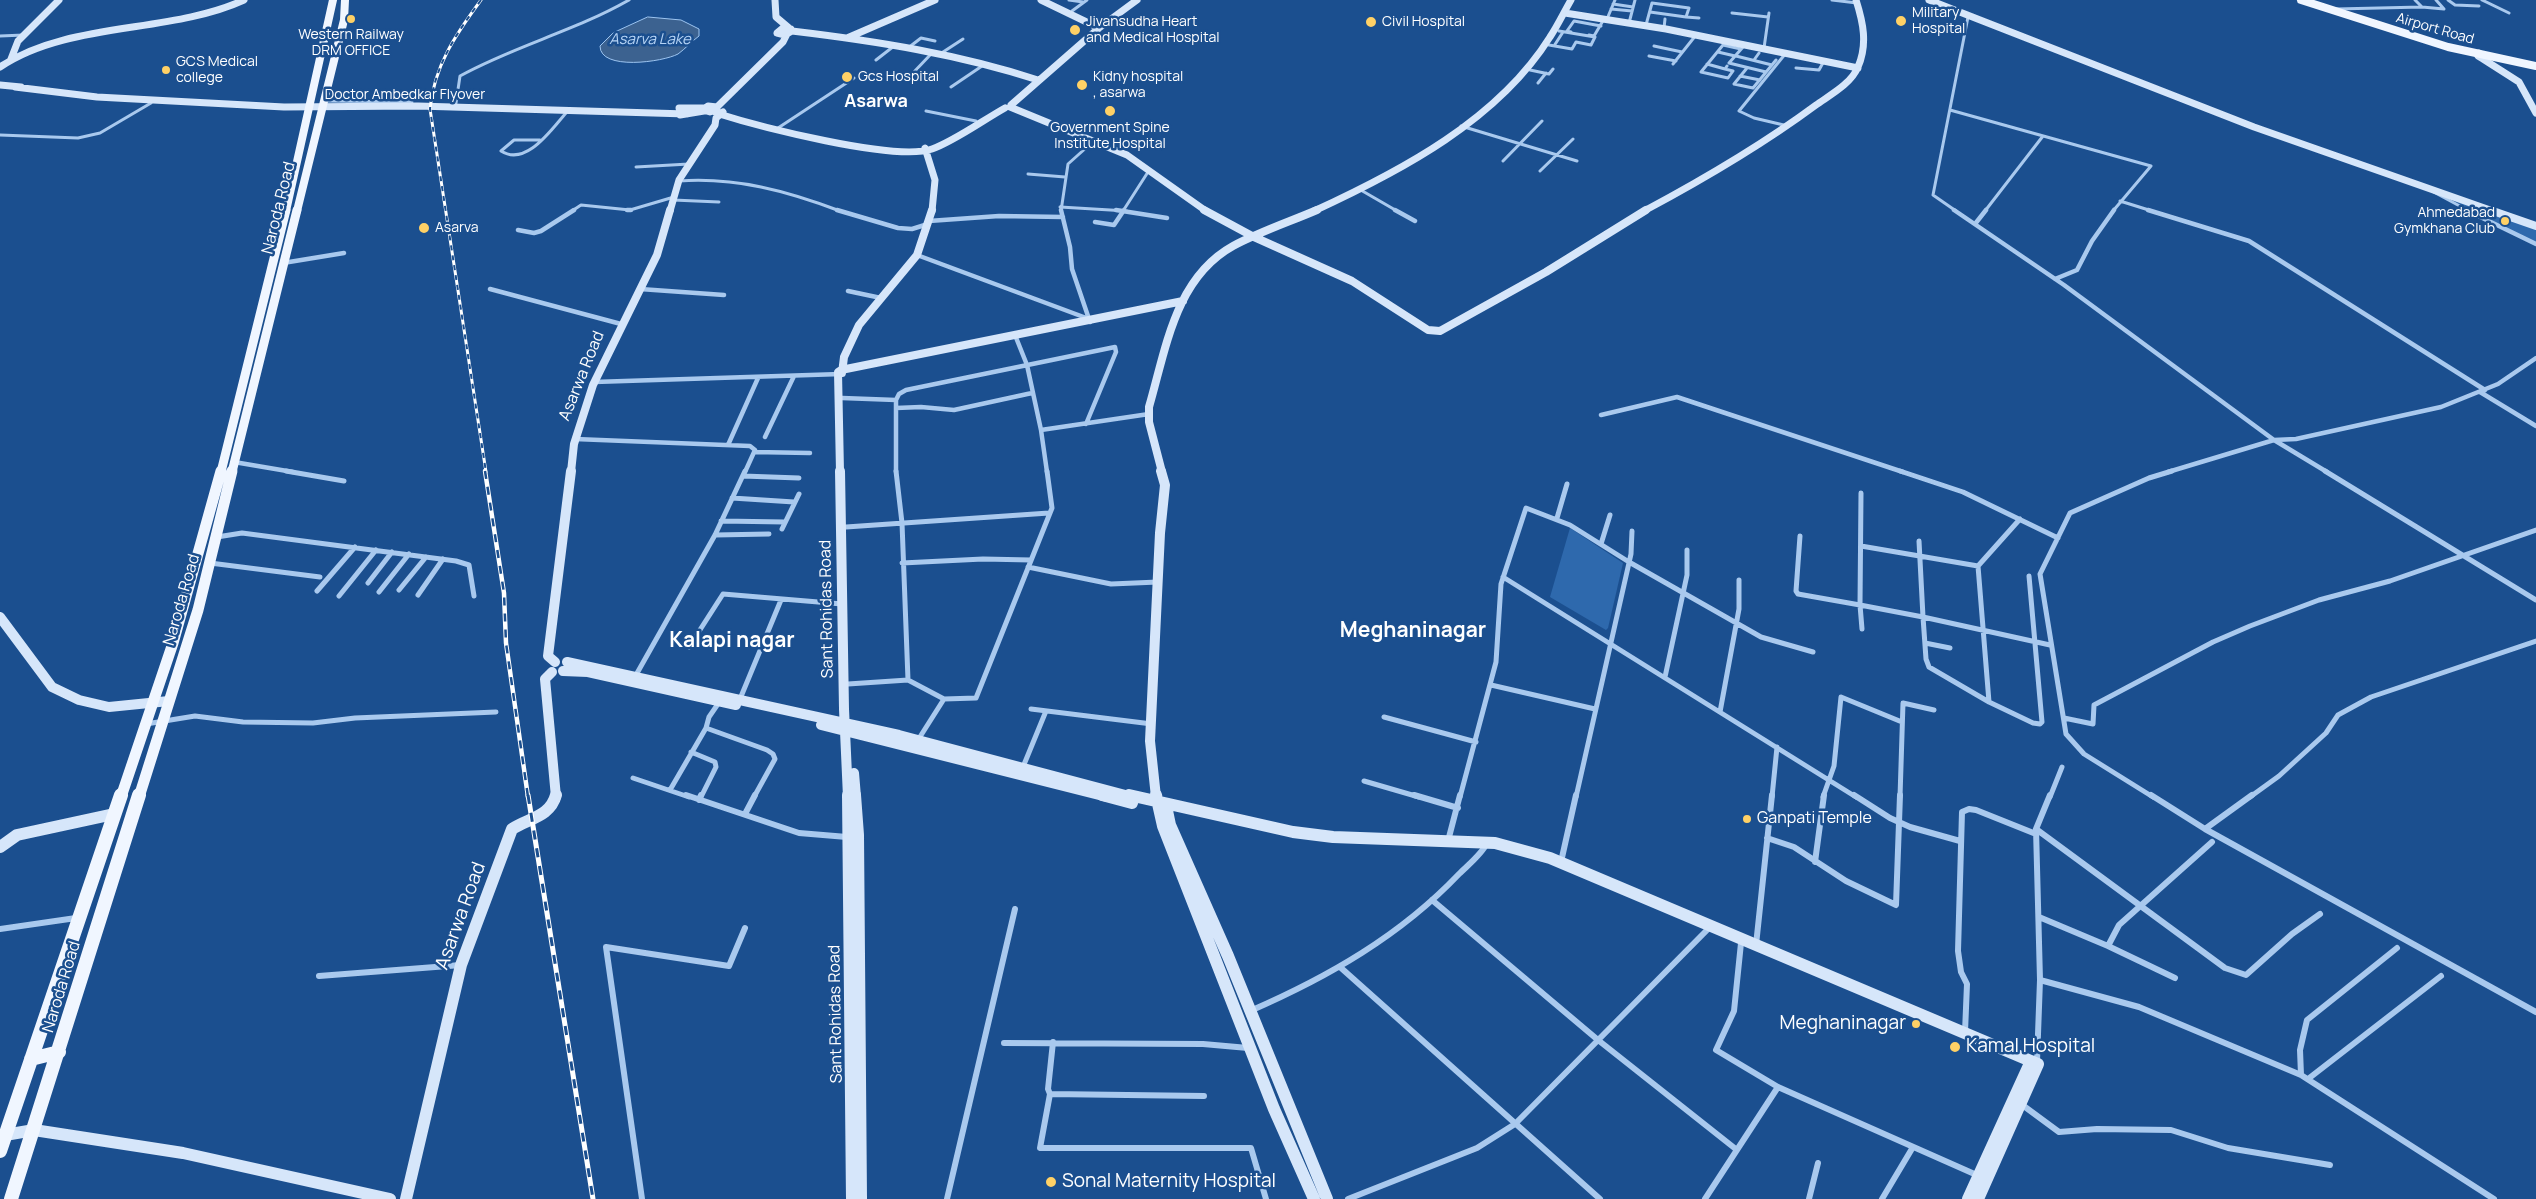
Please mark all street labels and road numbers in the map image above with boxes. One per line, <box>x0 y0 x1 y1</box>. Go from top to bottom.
street label: Airport Road <box>2394 10 2476 48</box>
street label: Doctor Ambedkar Flyover <box>325 87 485 103</box>
street label: Naroda Road <box>258 160 300 256</box>
street label: Asarwa Road <box>555 328 609 424</box>
street label: Sant Rohidas Road <box>816 540 838 678</box>
street label: Naroda Road <box>160 552 204 648</box>
street label: Asarwa Road <box>431 859 491 973</box>
street label: Naroda Road <box>39 939 85 1035</box>
street label: Sant Rohidas Road <box>825 945 847 1083</box>

